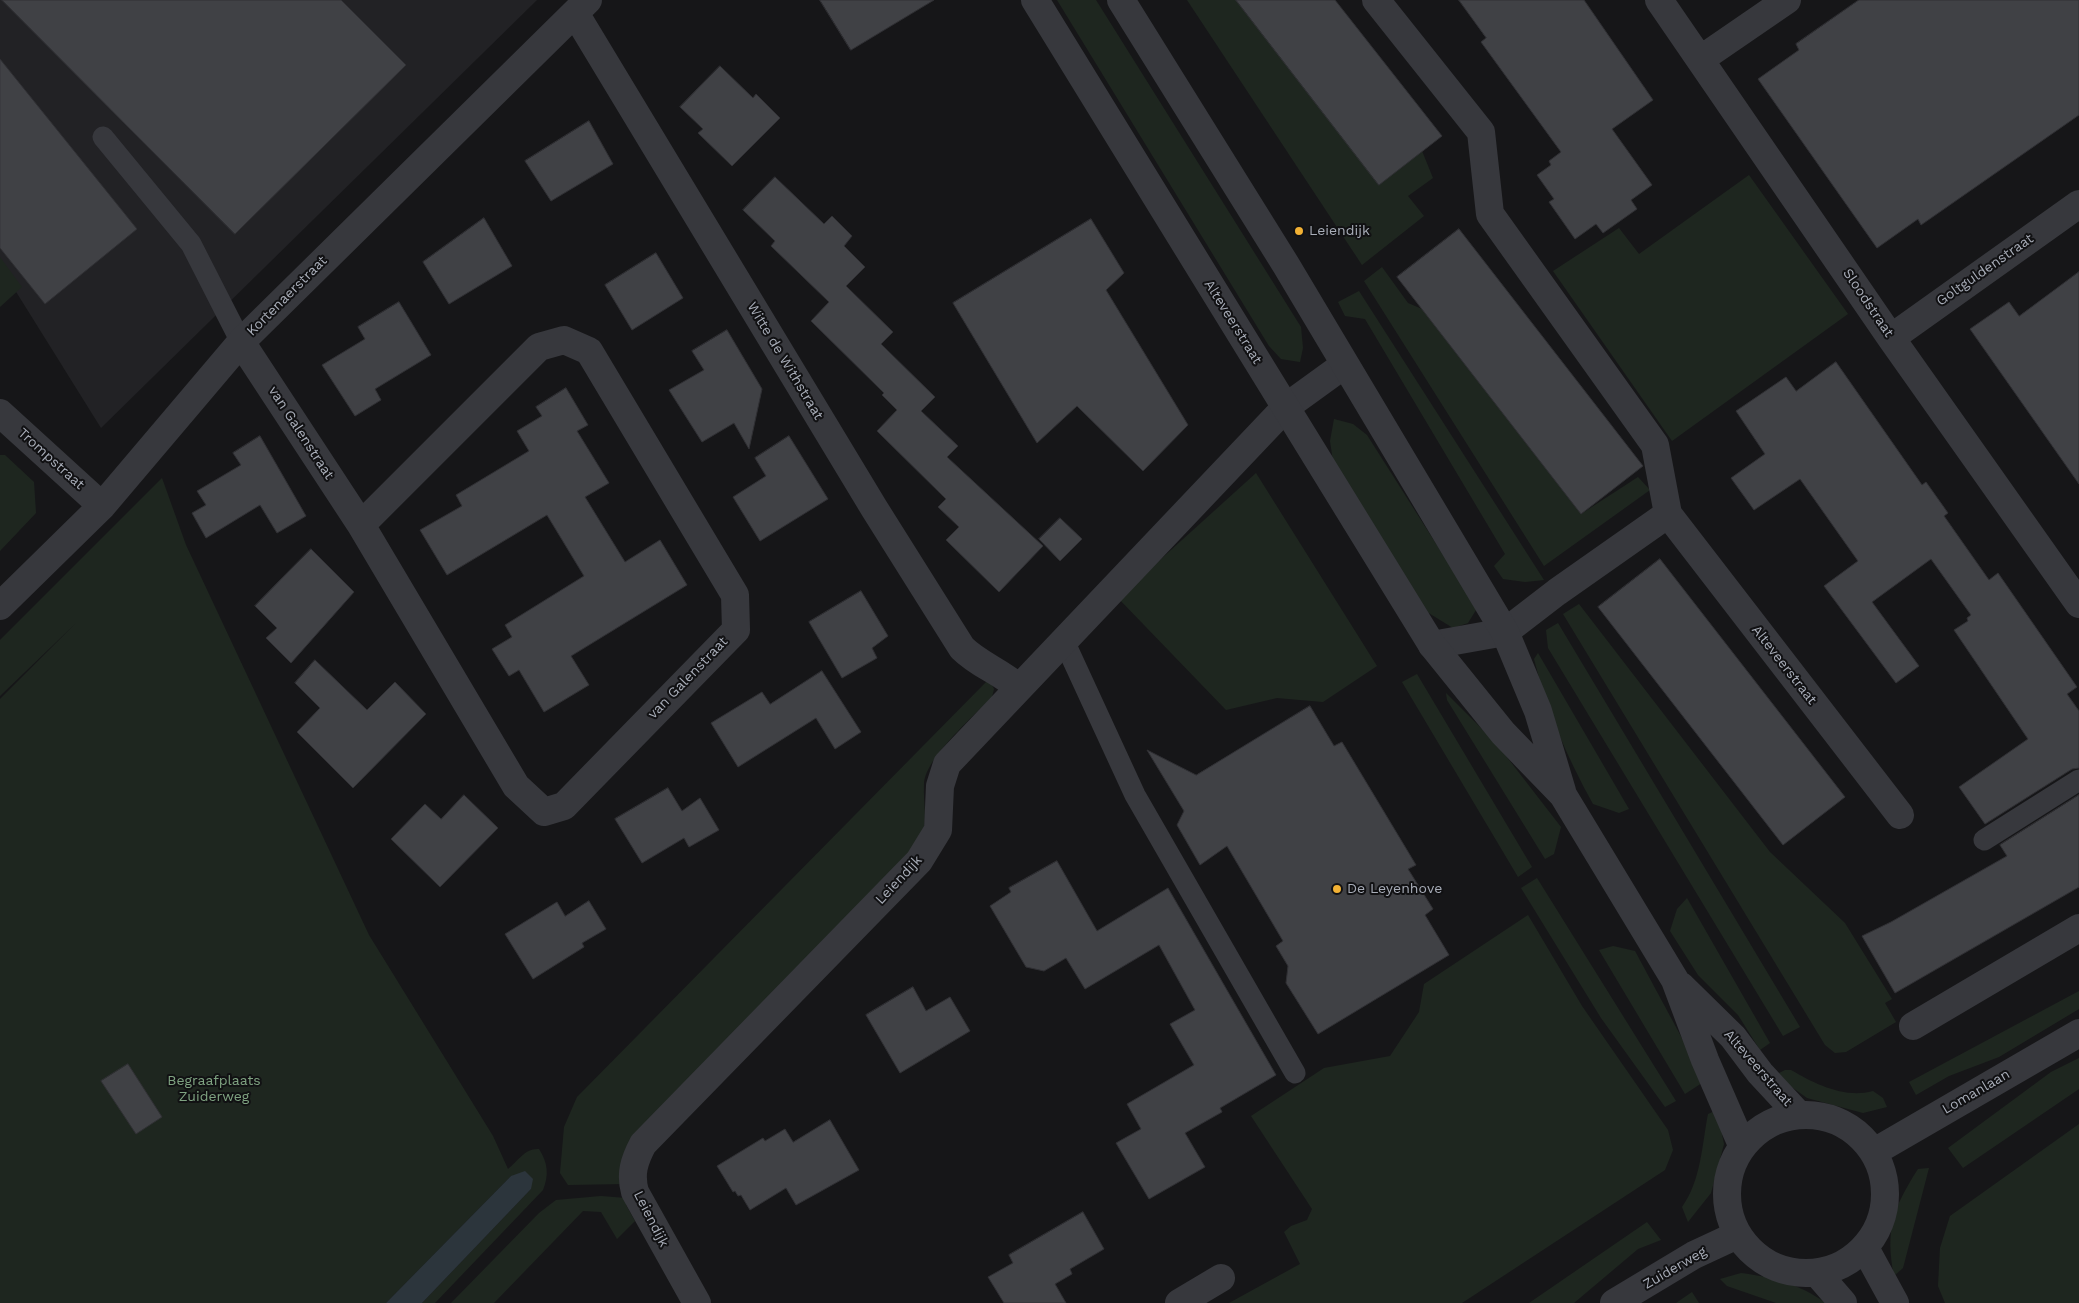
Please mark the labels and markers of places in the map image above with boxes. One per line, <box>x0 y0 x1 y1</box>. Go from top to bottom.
place label: Leiendijk <box>1309 223 1370 239</box>
marker: Leiendijk <box>1293 225 1305 237</box>
place label: De Leyenhove <box>1347 881 1442 897</box>
marker: De Leyenhove <box>1331 883 1343 895</box>

